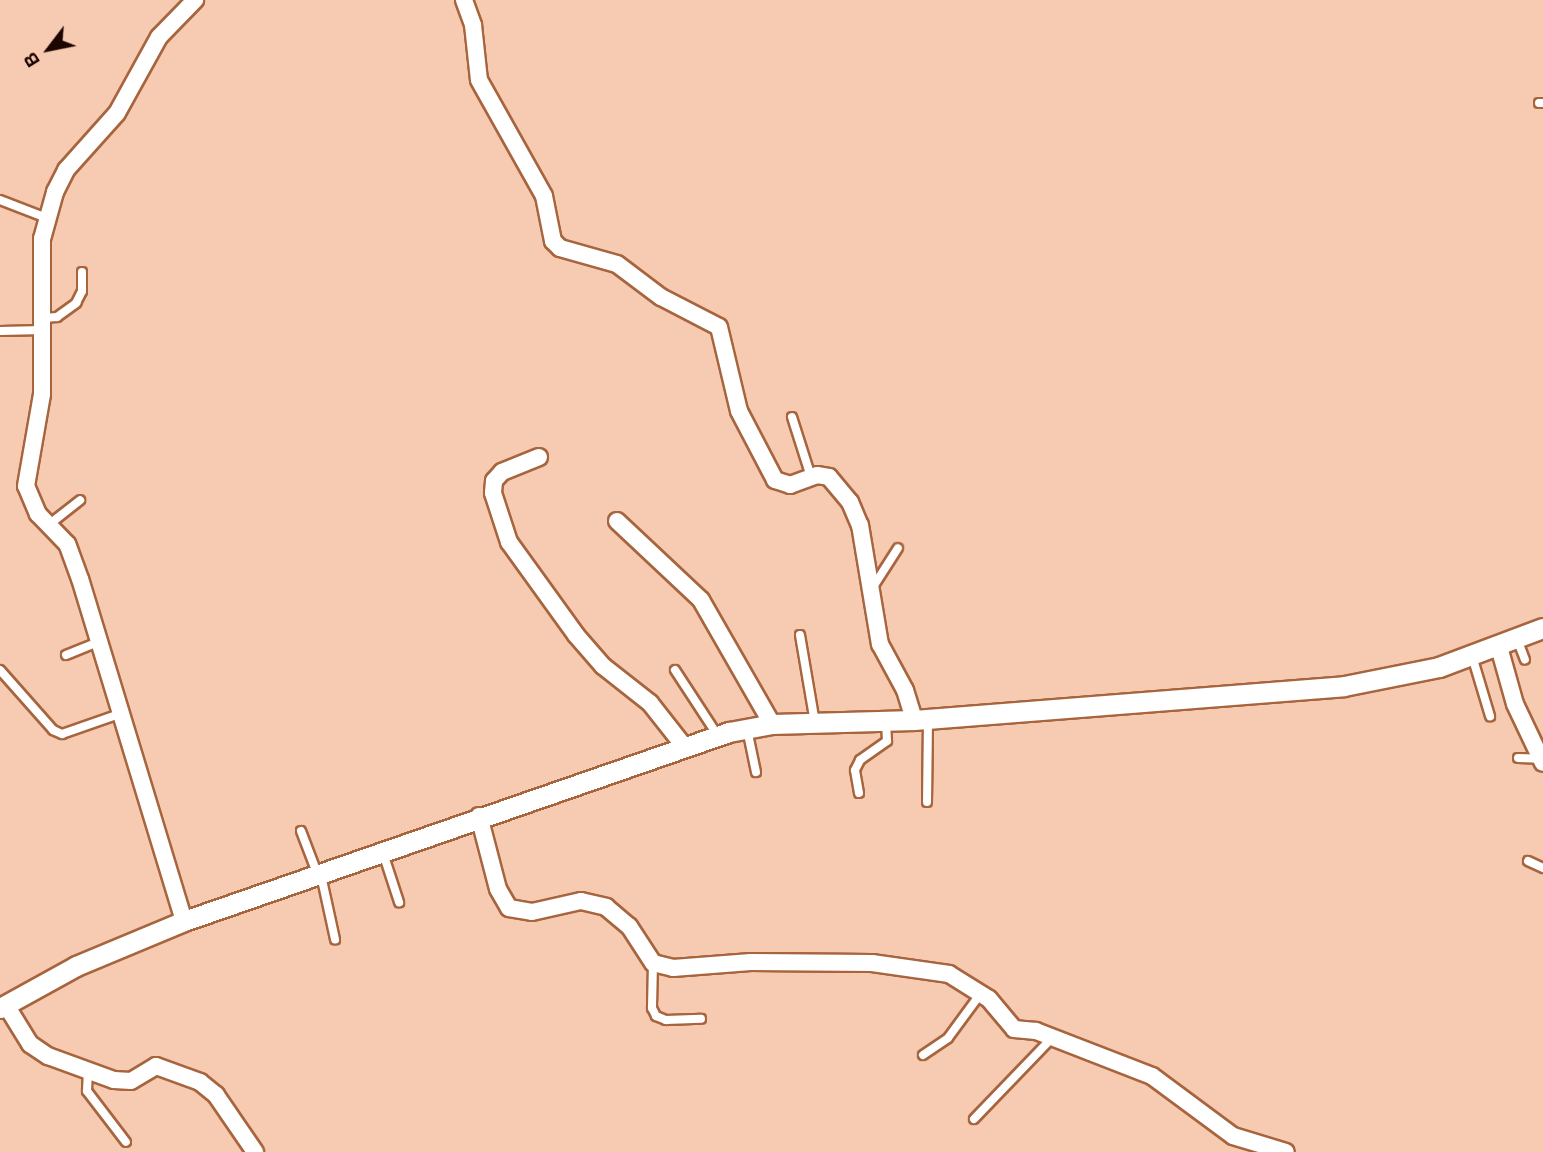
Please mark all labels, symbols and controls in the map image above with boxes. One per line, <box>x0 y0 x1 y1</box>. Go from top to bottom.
north arrow <box>14 14 84 84</box>
text: B <box>18 49 44 71</box>

